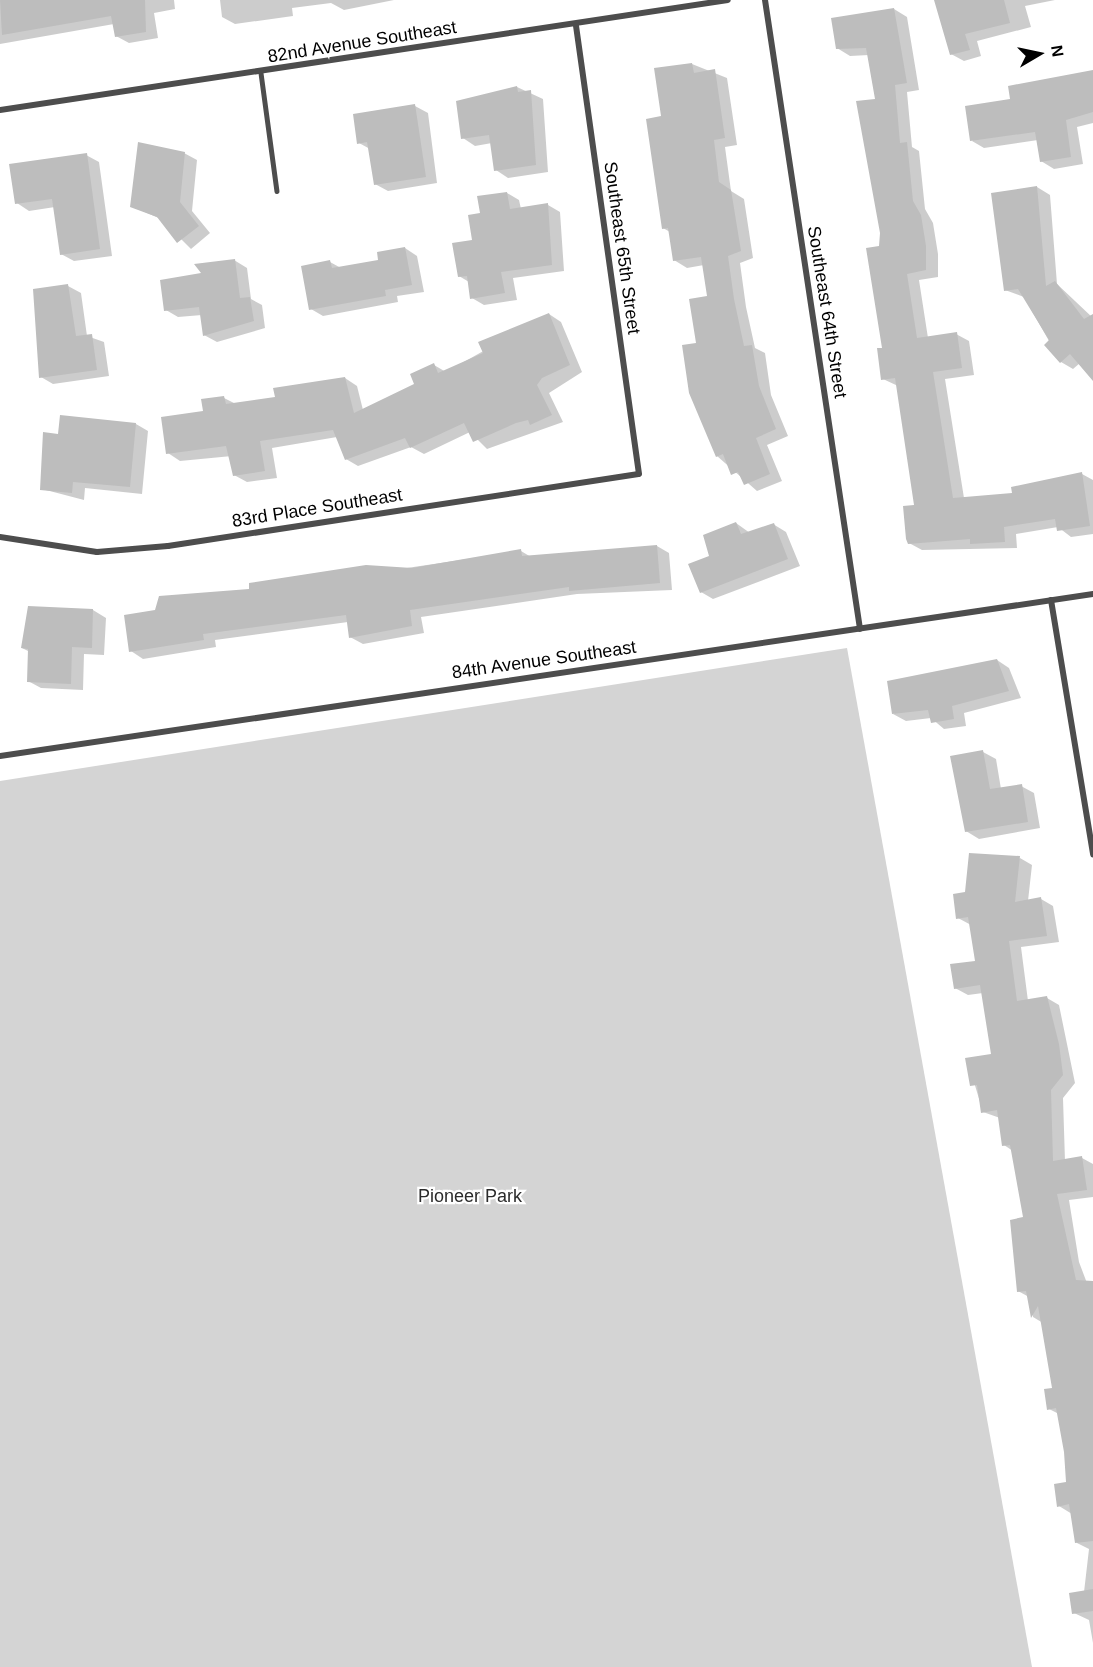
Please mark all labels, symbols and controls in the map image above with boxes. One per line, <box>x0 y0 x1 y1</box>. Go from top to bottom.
street label: 82nd Avenue Southeast <box>266 16 458 68</box>
north arrow <box>1009 24 1069 84</box>
text: N <box>1048 44 1067 58</box>
street label: Southeast 65th Street <box>599 160 645 336</box>
street label: Southeast 64th Street <box>803 224 851 400</box>
street label: 83rd Place Southeast <box>230 484 404 532</box>
street label: 84th Avenue Southeast <box>450 636 638 684</box>
park label: Pioneer Park <box>418 1185 522 1207</box>

